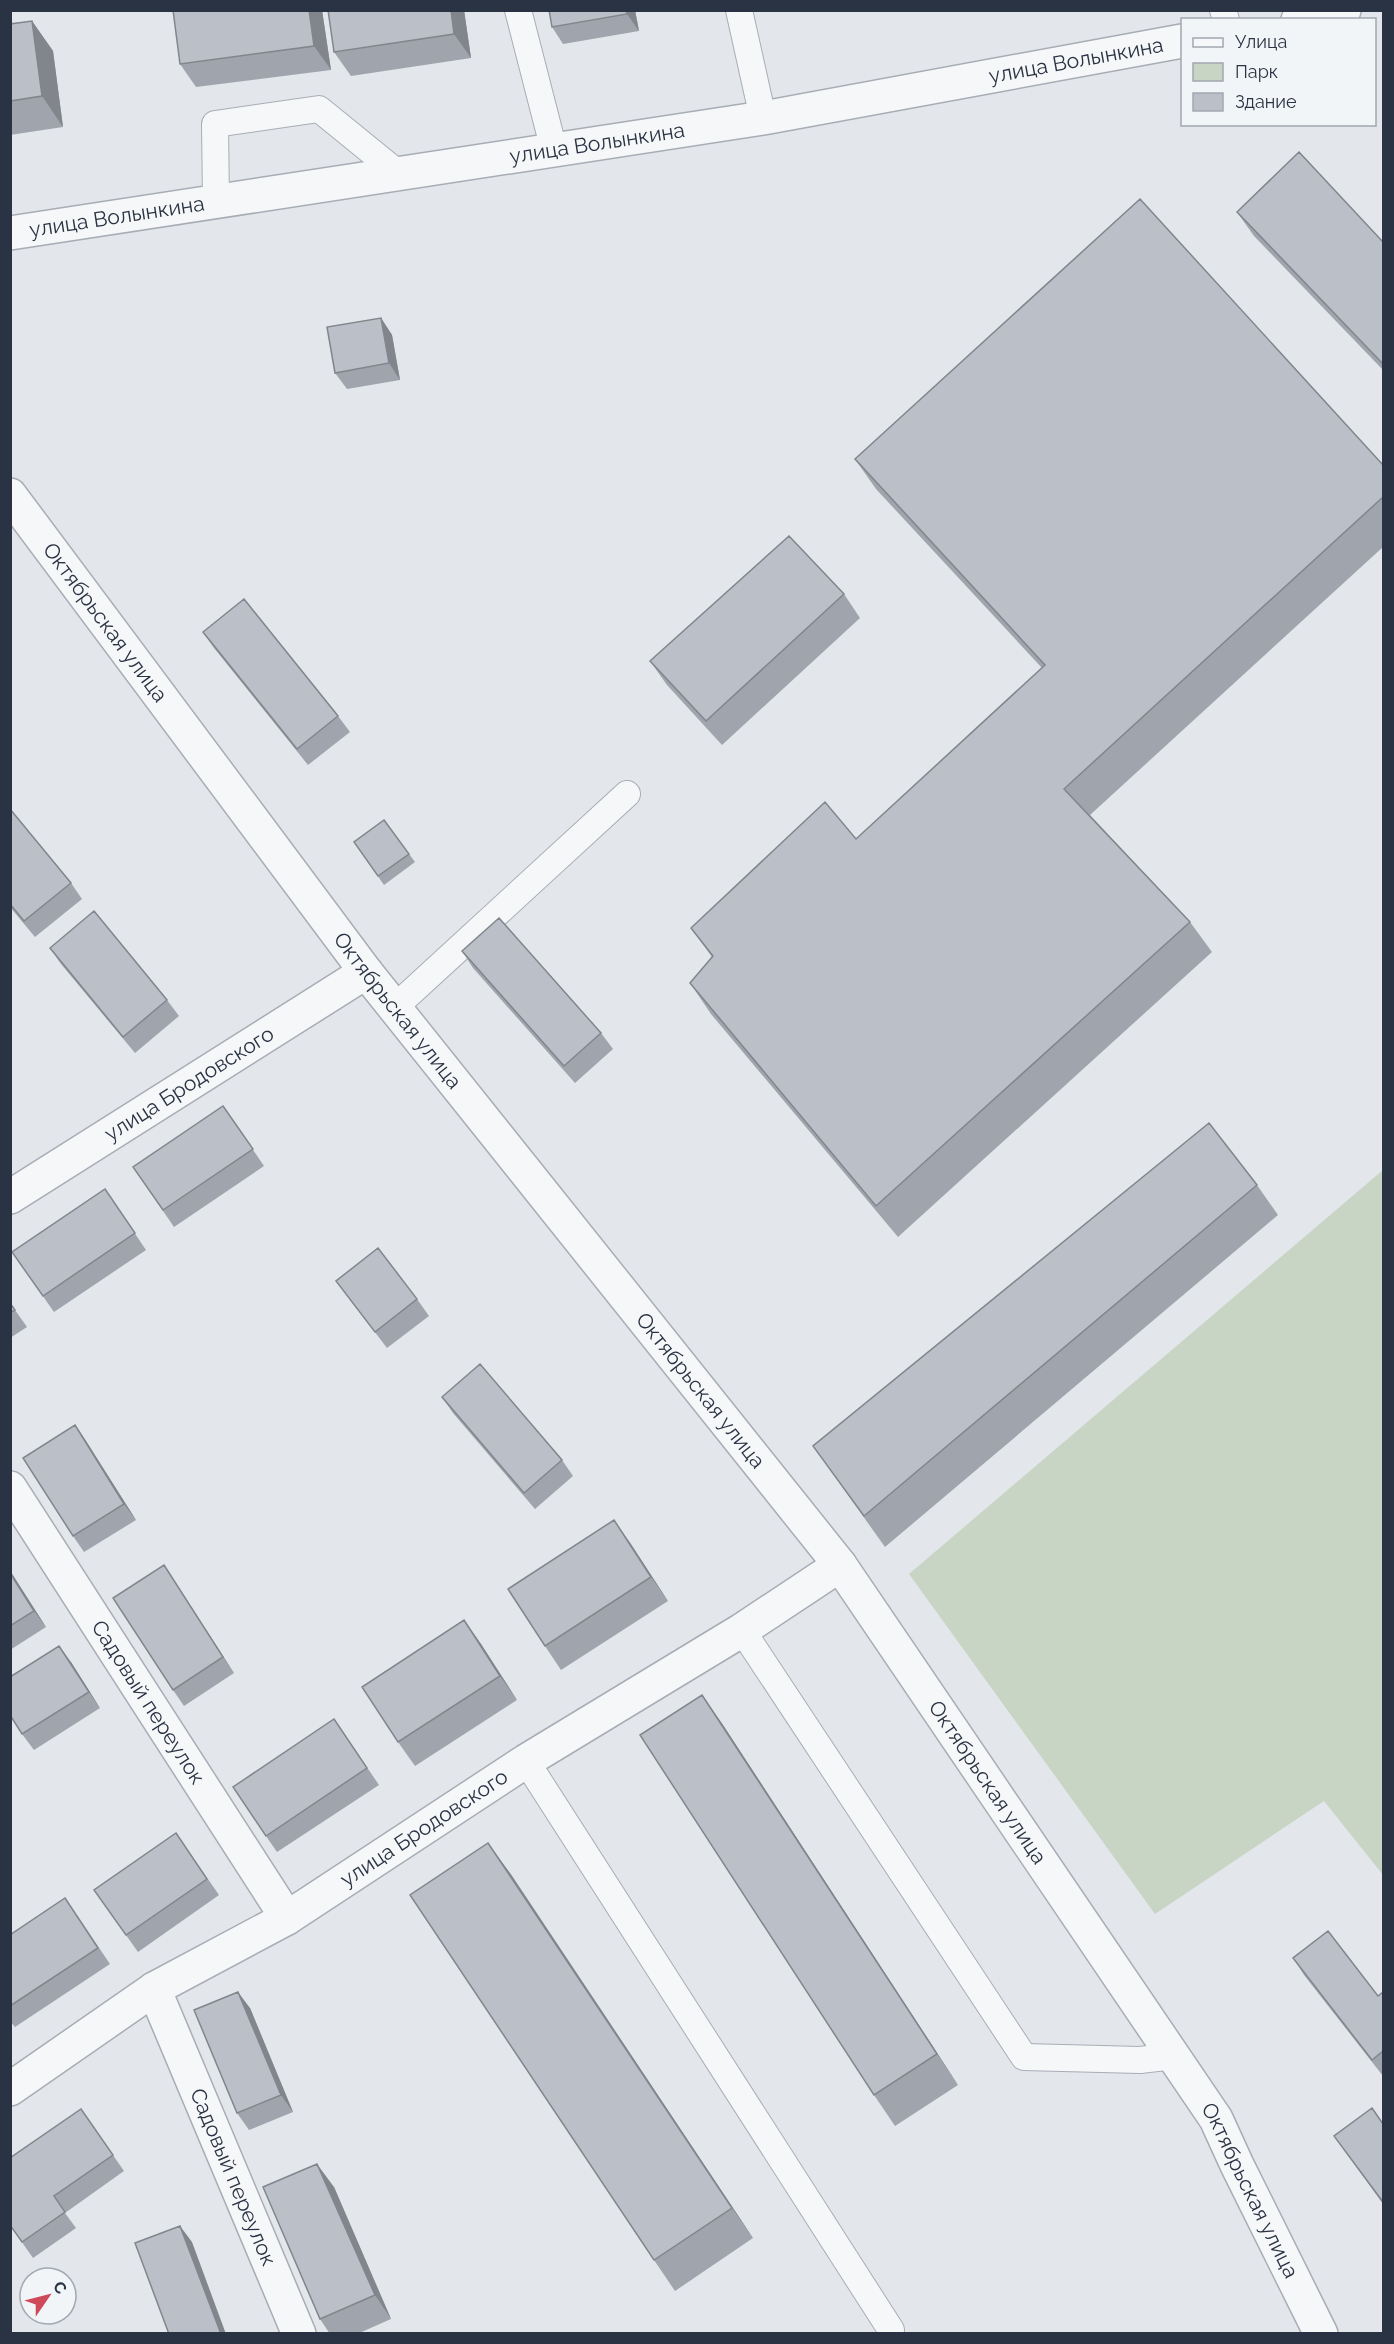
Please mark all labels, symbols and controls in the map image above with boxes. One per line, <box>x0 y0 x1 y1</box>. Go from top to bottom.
legend <box>1181 18 1376 126</box>
text: Улица <box>1235 31 1287 52</box>
street label: улица Волынкина <box>987 32 1165 88</box>
text: Парк <box>1235 61 1278 82</box>
text: Здание <box>1235 91 1297 112</box>
street label: улица Волынкина <box>508 117 686 169</box>
street label: улица Волынкина <box>27 190 206 242</box>
street label: Октябрьская улица <box>38 538 173 707</box>
street label: Октябрьская улица <box>329 927 467 1094</box>
street label: улица Бродовского <box>100 1021 278 1146</box>
street label: Октябрьская улица <box>631 1307 771 1473</box>
street label: Садовый переулок <box>87 1615 210 1789</box>
street label: Октябрьская улица <box>924 1695 1052 1869</box>
street label: улица Бродовского <box>335 1764 512 1892</box>
street label: Садовый переулок <box>185 2084 282 2269</box>
street label: Октябрьская улица <box>1196 2098 1304 2282</box>
north arrow <box>18 2266 78 2326</box>
text: С <box>49 2278 71 2298</box>

